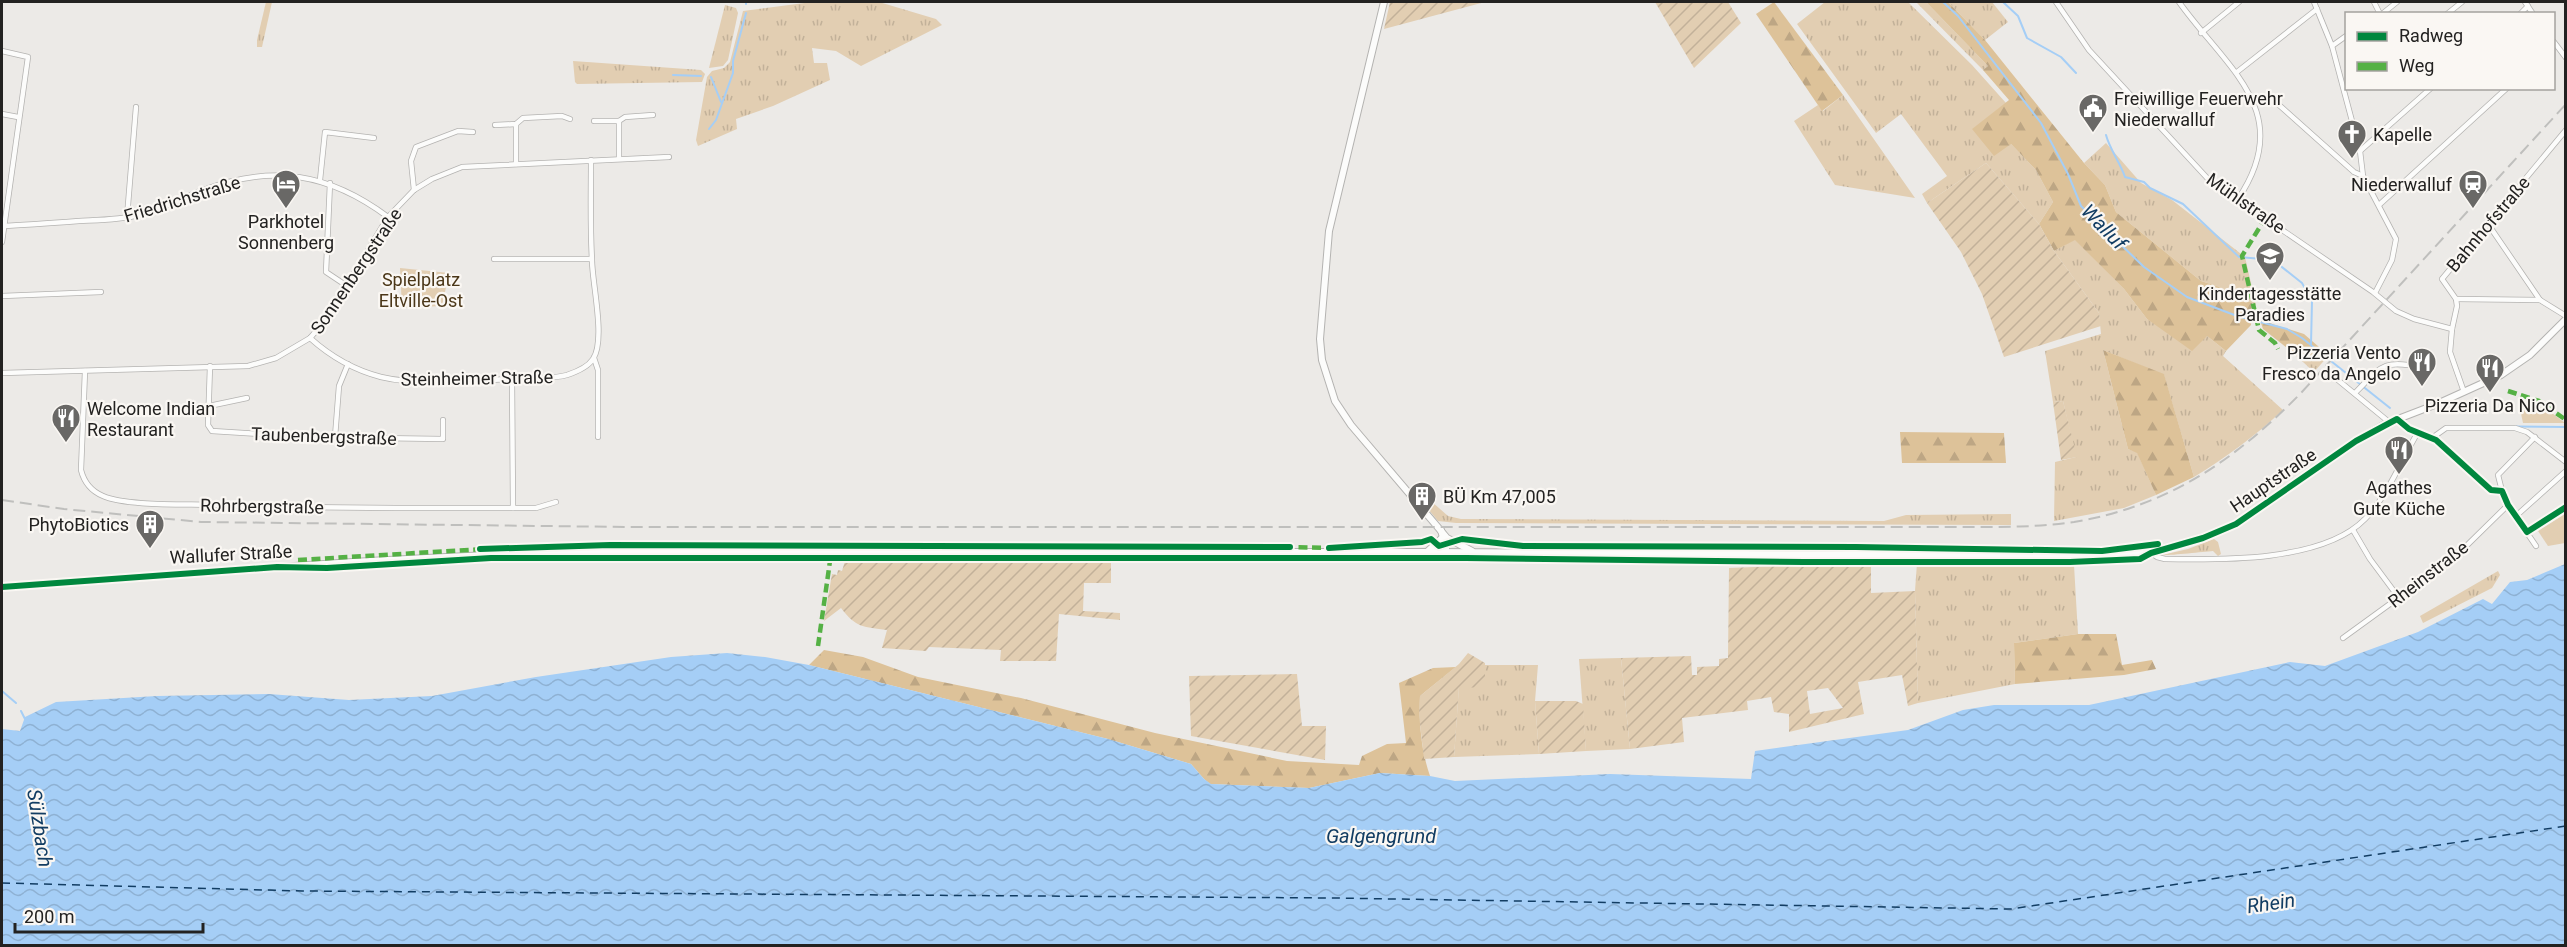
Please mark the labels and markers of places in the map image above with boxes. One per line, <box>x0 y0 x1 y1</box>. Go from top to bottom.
place label: Freiwillige Feuerwehr Niederwalluf <box>2114 88 2283 130</box>
public building icon: Freiwillige Feuerwehr Niederwalluf <box>2077 92 2109 134</box>
church icon: Kapelle <box>2336 118 2368 160</box>
place label: Kapelle <box>2373 124 2432 145</box>
hotel icon: Parkhotel Sonnenberg <box>270 168 302 210</box>
station icon: Niederwalluf <box>2457 168 2489 210</box>
place label: Niederwalluf <box>2351 174 2453 195</box>
place label: Parkhotel Sonnenberg <box>238 211 334 253</box>
school or university icon: Kindertagesstätte Paradies <box>2254 240 2286 282</box>
place label: Kindertagesstätte Paradies <box>2199 283 2341 325</box>
place label: Pizzeria Vento Fresco da Angelo <box>2262 342 2401 384</box>
restaurant icon: Pizzeria Vento Fresco da Angelo <box>2406 346 2438 388</box>
restaurant icon: Pizzeria Da Nico <box>2474 352 2506 394</box>
place label: Pizzeria Da Nico <box>2425 395 2555 416</box>
place label: Welcome Indian Restaurant <box>87 398 215 440</box>
restaurant icon: Welcome Indian Restaurant <box>50 402 82 444</box>
restaurant icon: Agathes Gute Küche <box>2383 434 2415 476</box>
place label: Agathes Gute Küche <box>2353 477 2445 519</box>
building icon: BÜ Km 47,005 <box>1406 480 1438 522</box>
place label: BÜ Km 47,005 <box>1443 486 1556 507</box>
building icon: PhytoBiotics <box>134 508 166 550</box>
place label: PhytoBiotics <box>28 514 129 535</box>

